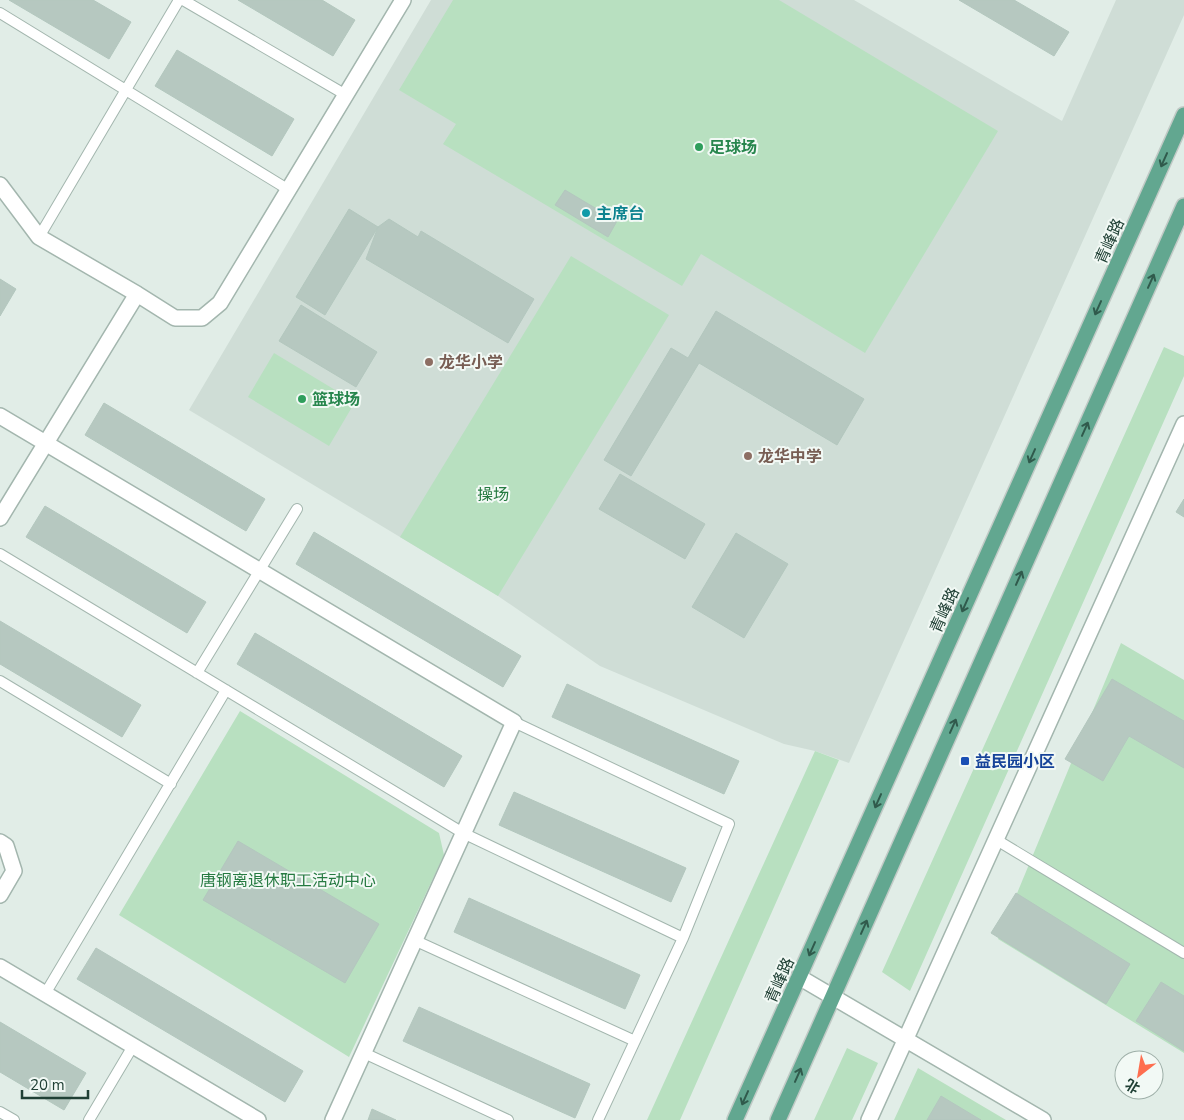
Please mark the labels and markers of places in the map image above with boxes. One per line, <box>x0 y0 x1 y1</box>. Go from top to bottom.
place label: 足球场 <box>709 137 757 159</box>
marker: 足球场 <box>693 141 705 153</box>
place label: 主席台 <box>596 203 644 225</box>
marker: 主席台 <box>580 207 592 219</box>
place label: 龙华小学 <box>439 352 503 374</box>
marker: 龙华小学 <box>423 356 435 368</box>
place label: 篮球场 <box>312 389 360 411</box>
marker: 篮球场 <box>296 393 308 405</box>
place label: 龙华中学 <box>758 446 822 468</box>
marker: 龙华中学 <box>742 450 754 462</box>
place label: 益民园小区 <box>975 751 1055 773</box>
marker: 益民园小区 <box>959 755 971 767</box>

